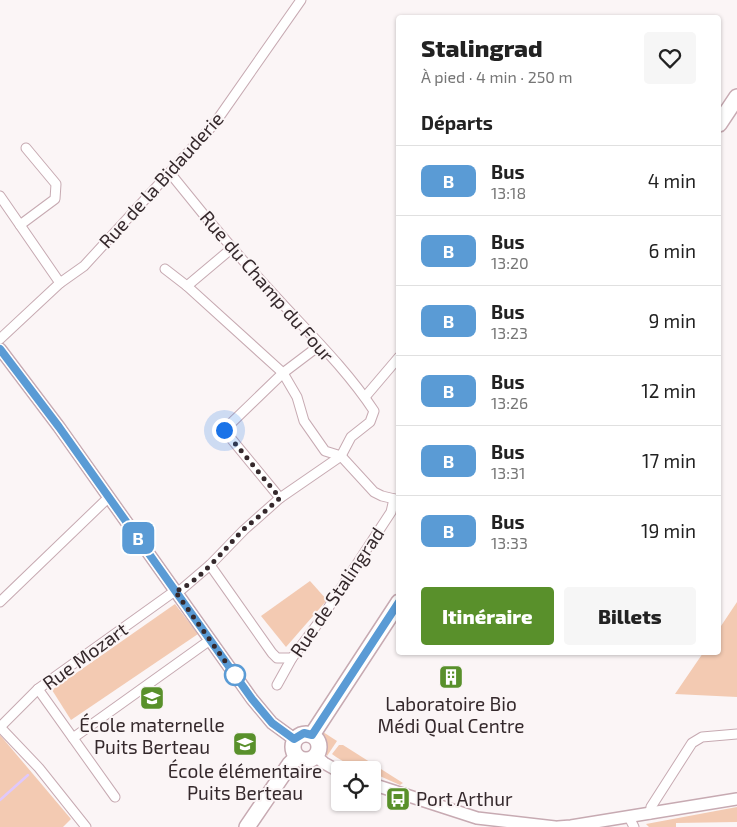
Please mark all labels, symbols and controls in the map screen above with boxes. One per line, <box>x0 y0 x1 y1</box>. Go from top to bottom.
button: heart <box>644 32 696 84</box>
text: Stalingrad <box>421 33 543 62</box>
text: À pied · 4 min · 250 m <box>421 67 572 86</box>
street label: Rue de la Bidauderie <box>94 107 228 252</box>
text: Départs <box>421 111 493 134</box>
text: Bus <box>491 160 525 183</box>
text: 4 min <box>648 169 696 192</box>
text: B <box>443 170 454 192</box>
text: 13:18 <box>491 183 526 202</box>
street label: Rue du Champ du Four <box>196 206 339 366</box>
text: Bus <box>491 230 525 253</box>
text: 6 min <box>648 239 696 262</box>
text: B <box>443 240 454 262</box>
text: 13:20 <box>491 253 529 272</box>
text: Bus <box>491 300 525 323</box>
text: 9 min <box>648 309 696 332</box>
text: B <box>443 310 454 332</box>
text: 13:23 <box>491 323 528 342</box>
text: Bus <box>491 370 525 393</box>
text: 12 min <box>641 379 696 402</box>
text: B <box>443 380 454 402</box>
text: 13:26 <box>491 393 528 412</box>
your location <box>212 418 237 443</box>
text: Bus <box>491 440 525 463</box>
text: 17 min <box>642 449 696 472</box>
text: B <box>443 450 454 472</box>
text: 13:31 <box>491 463 525 482</box>
text: Bus <box>491 510 525 533</box>
text: 19 min <box>641 519 696 542</box>
text: B <box>443 520 454 542</box>
line badge: B <box>122 522 154 554</box>
street label: Rue de Stalingrad <box>285 522 388 661</box>
text: B <box>132 527 144 549</box>
text: 13:33 <box>491 533 528 552</box>
button: Itinéraire <box>421 587 554 645</box>
button: Billets <box>564 587 696 645</box>
street label: Rue Mozart <box>38 617 132 694</box>
unlabelled marker <box>224 664 246 686</box>
building icon: Laboratoire Bio Médi Qual Centre <box>438 664 464 690</box>
school or university icon: École maternelle Puits Berteau <box>139 685 165 711</box>
place label: Laboratoire Bio Médi Qual Centre <box>378 692 524 737</box>
place label: École maternelle Puits Berteau <box>79 713 225 758</box>
school or university icon: École élémentaire Puits Berteau <box>232 731 258 757</box>
place label: École élémentaire Puits Berteau <box>168 759 322 804</box>
map controls <box>331 761 381 811</box>
button: locate <box>331 761 381 811</box>
bus stop icon: Port Arthur <box>385 786 411 812</box>
place label: Port Arthur <box>416 787 513 810</box>

